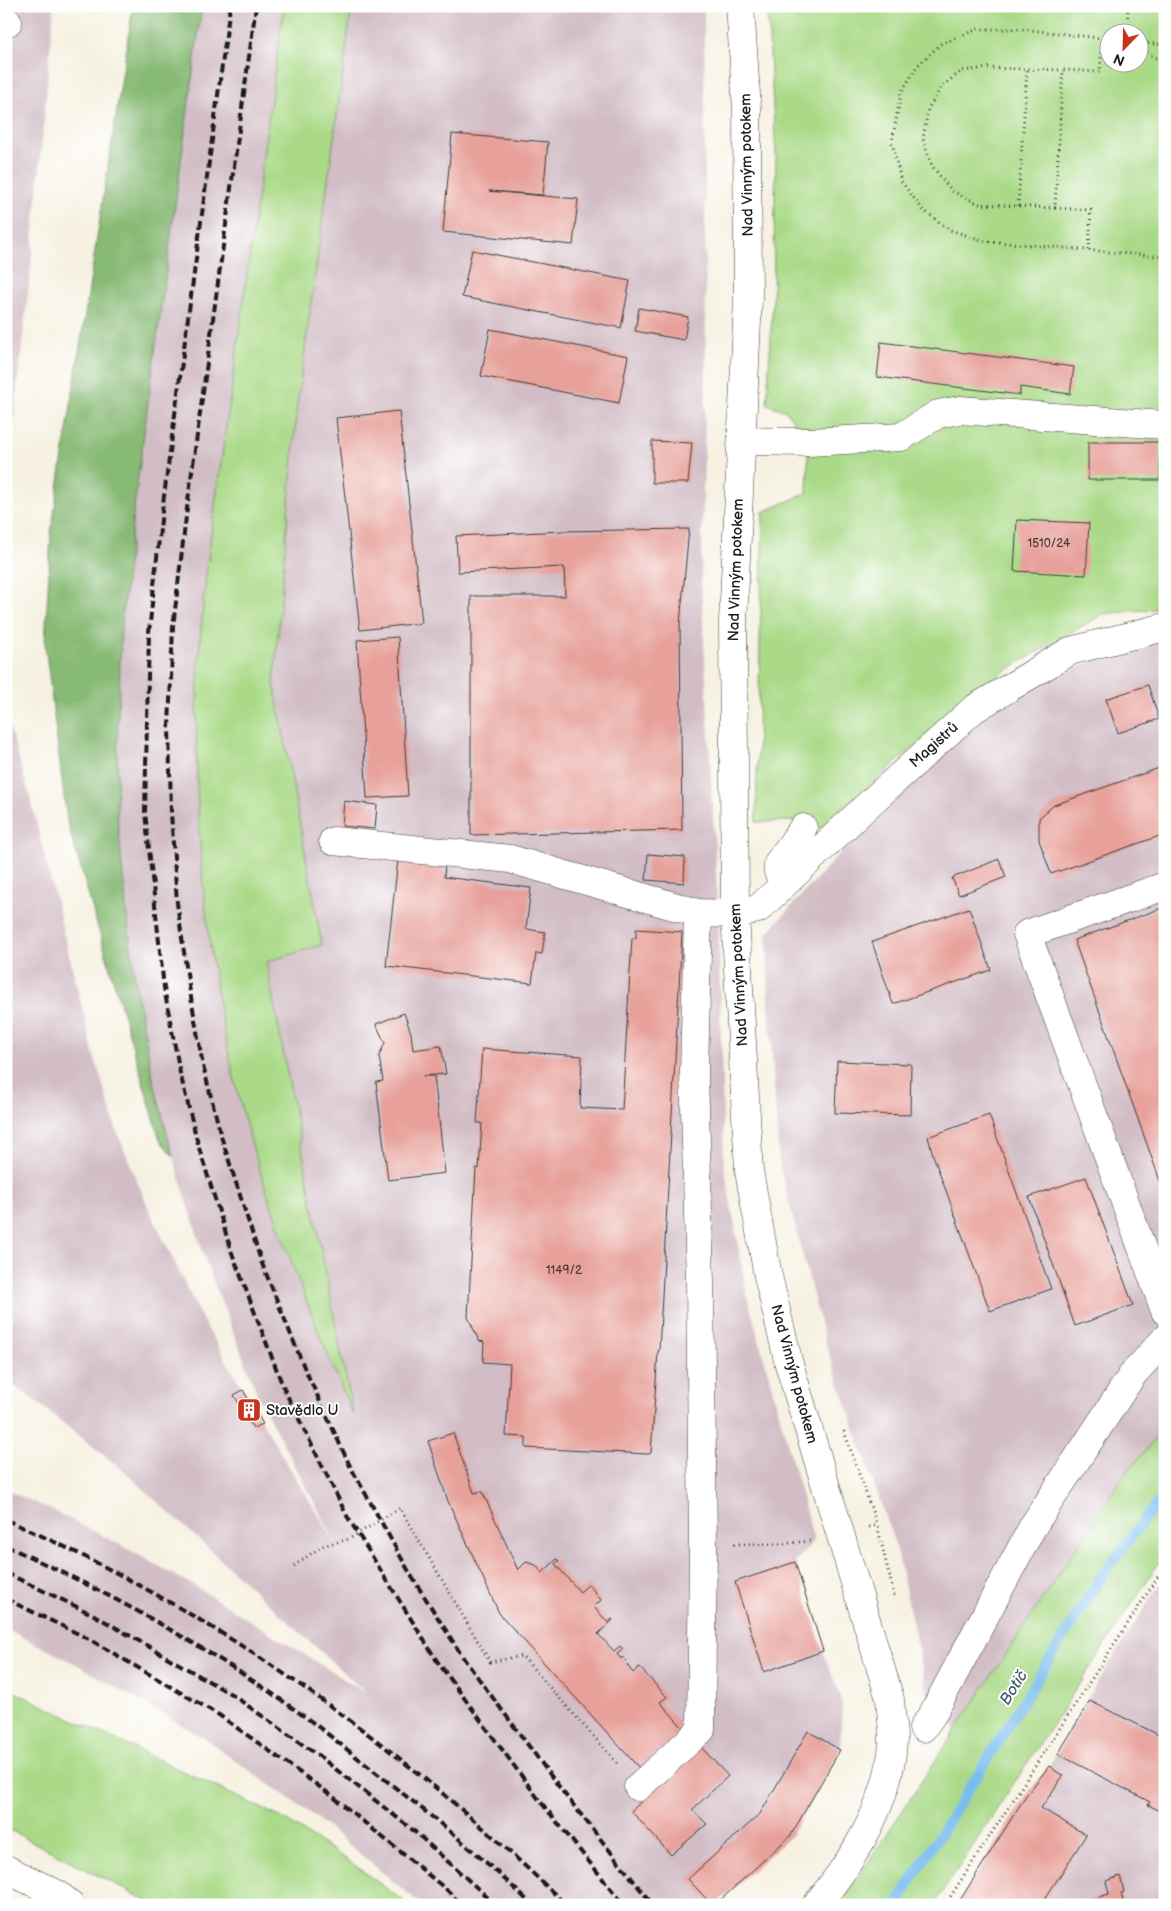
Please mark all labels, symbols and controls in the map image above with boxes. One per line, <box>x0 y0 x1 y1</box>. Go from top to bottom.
north arrow <box>1098 22 1148 72</box>
text: N <box>1111 50 1127 69</box>
street label: Nad Vinným potokem <box>736 93 758 237</box>
street label: Nad Vinným potokem <box>724 498 748 642</box>
house number: 1510/24 <box>1028 536 1071 551</box>
street label: Magistrů <box>906 718 962 772</box>
street label: Nad Vinným potokem <box>726 903 752 1047</box>
house number: 1149/2 <box>546 1263 582 1278</box>
street label: Nad Vinným potokem <box>766 1302 822 1446</box>
building icon: Stavědlo U <box>236 1397 262 1423</box>
place label: Stavědlo U <box>266 1401 338 1420</box>
water label: Botič <box>996 1667 1032 1709</box>

